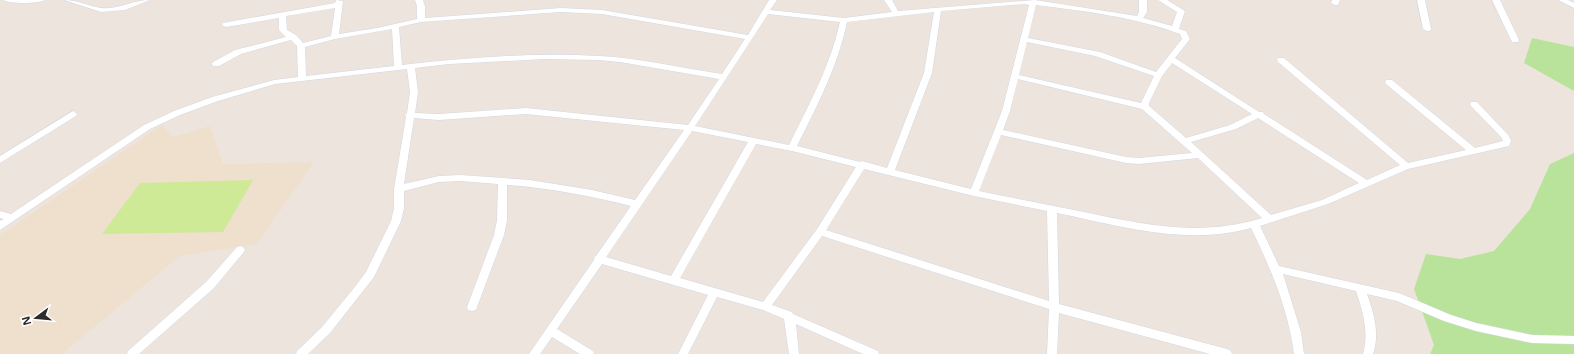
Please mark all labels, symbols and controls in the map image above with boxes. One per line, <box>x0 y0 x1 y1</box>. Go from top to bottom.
north arrow <box>16 298 56 338</box>
text: N <box>17 315 34 327</box>

